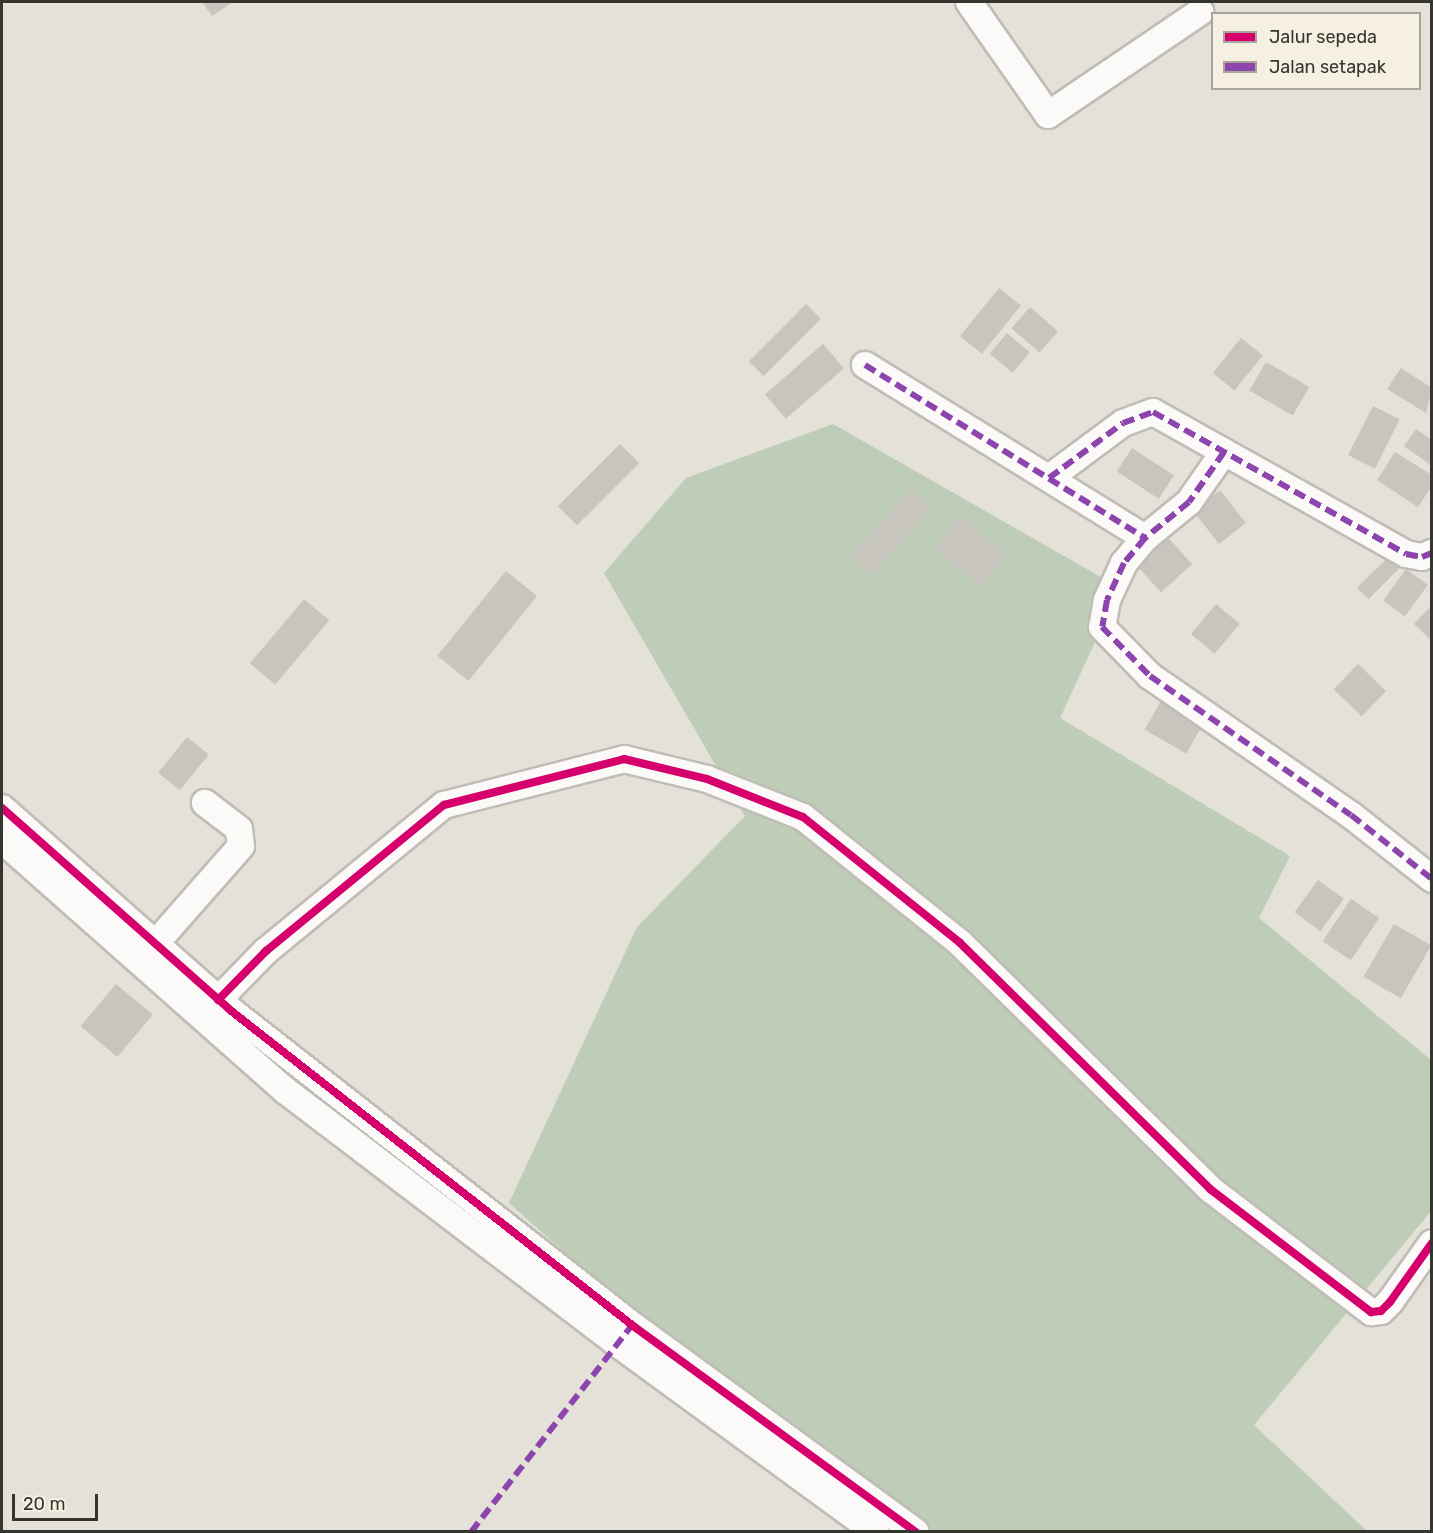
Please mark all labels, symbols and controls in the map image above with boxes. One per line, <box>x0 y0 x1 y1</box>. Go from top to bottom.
legend <box>1211 12 1421 90</box>
text: Jalur sepeda <box>1269 26 1377 48</box>
text: Jalan setapak <box>1269 56 1386 78</box>
scale bar <box>15 1482 100 1520</box>
text: 20 m <box>23 1493 65 1515</box>

